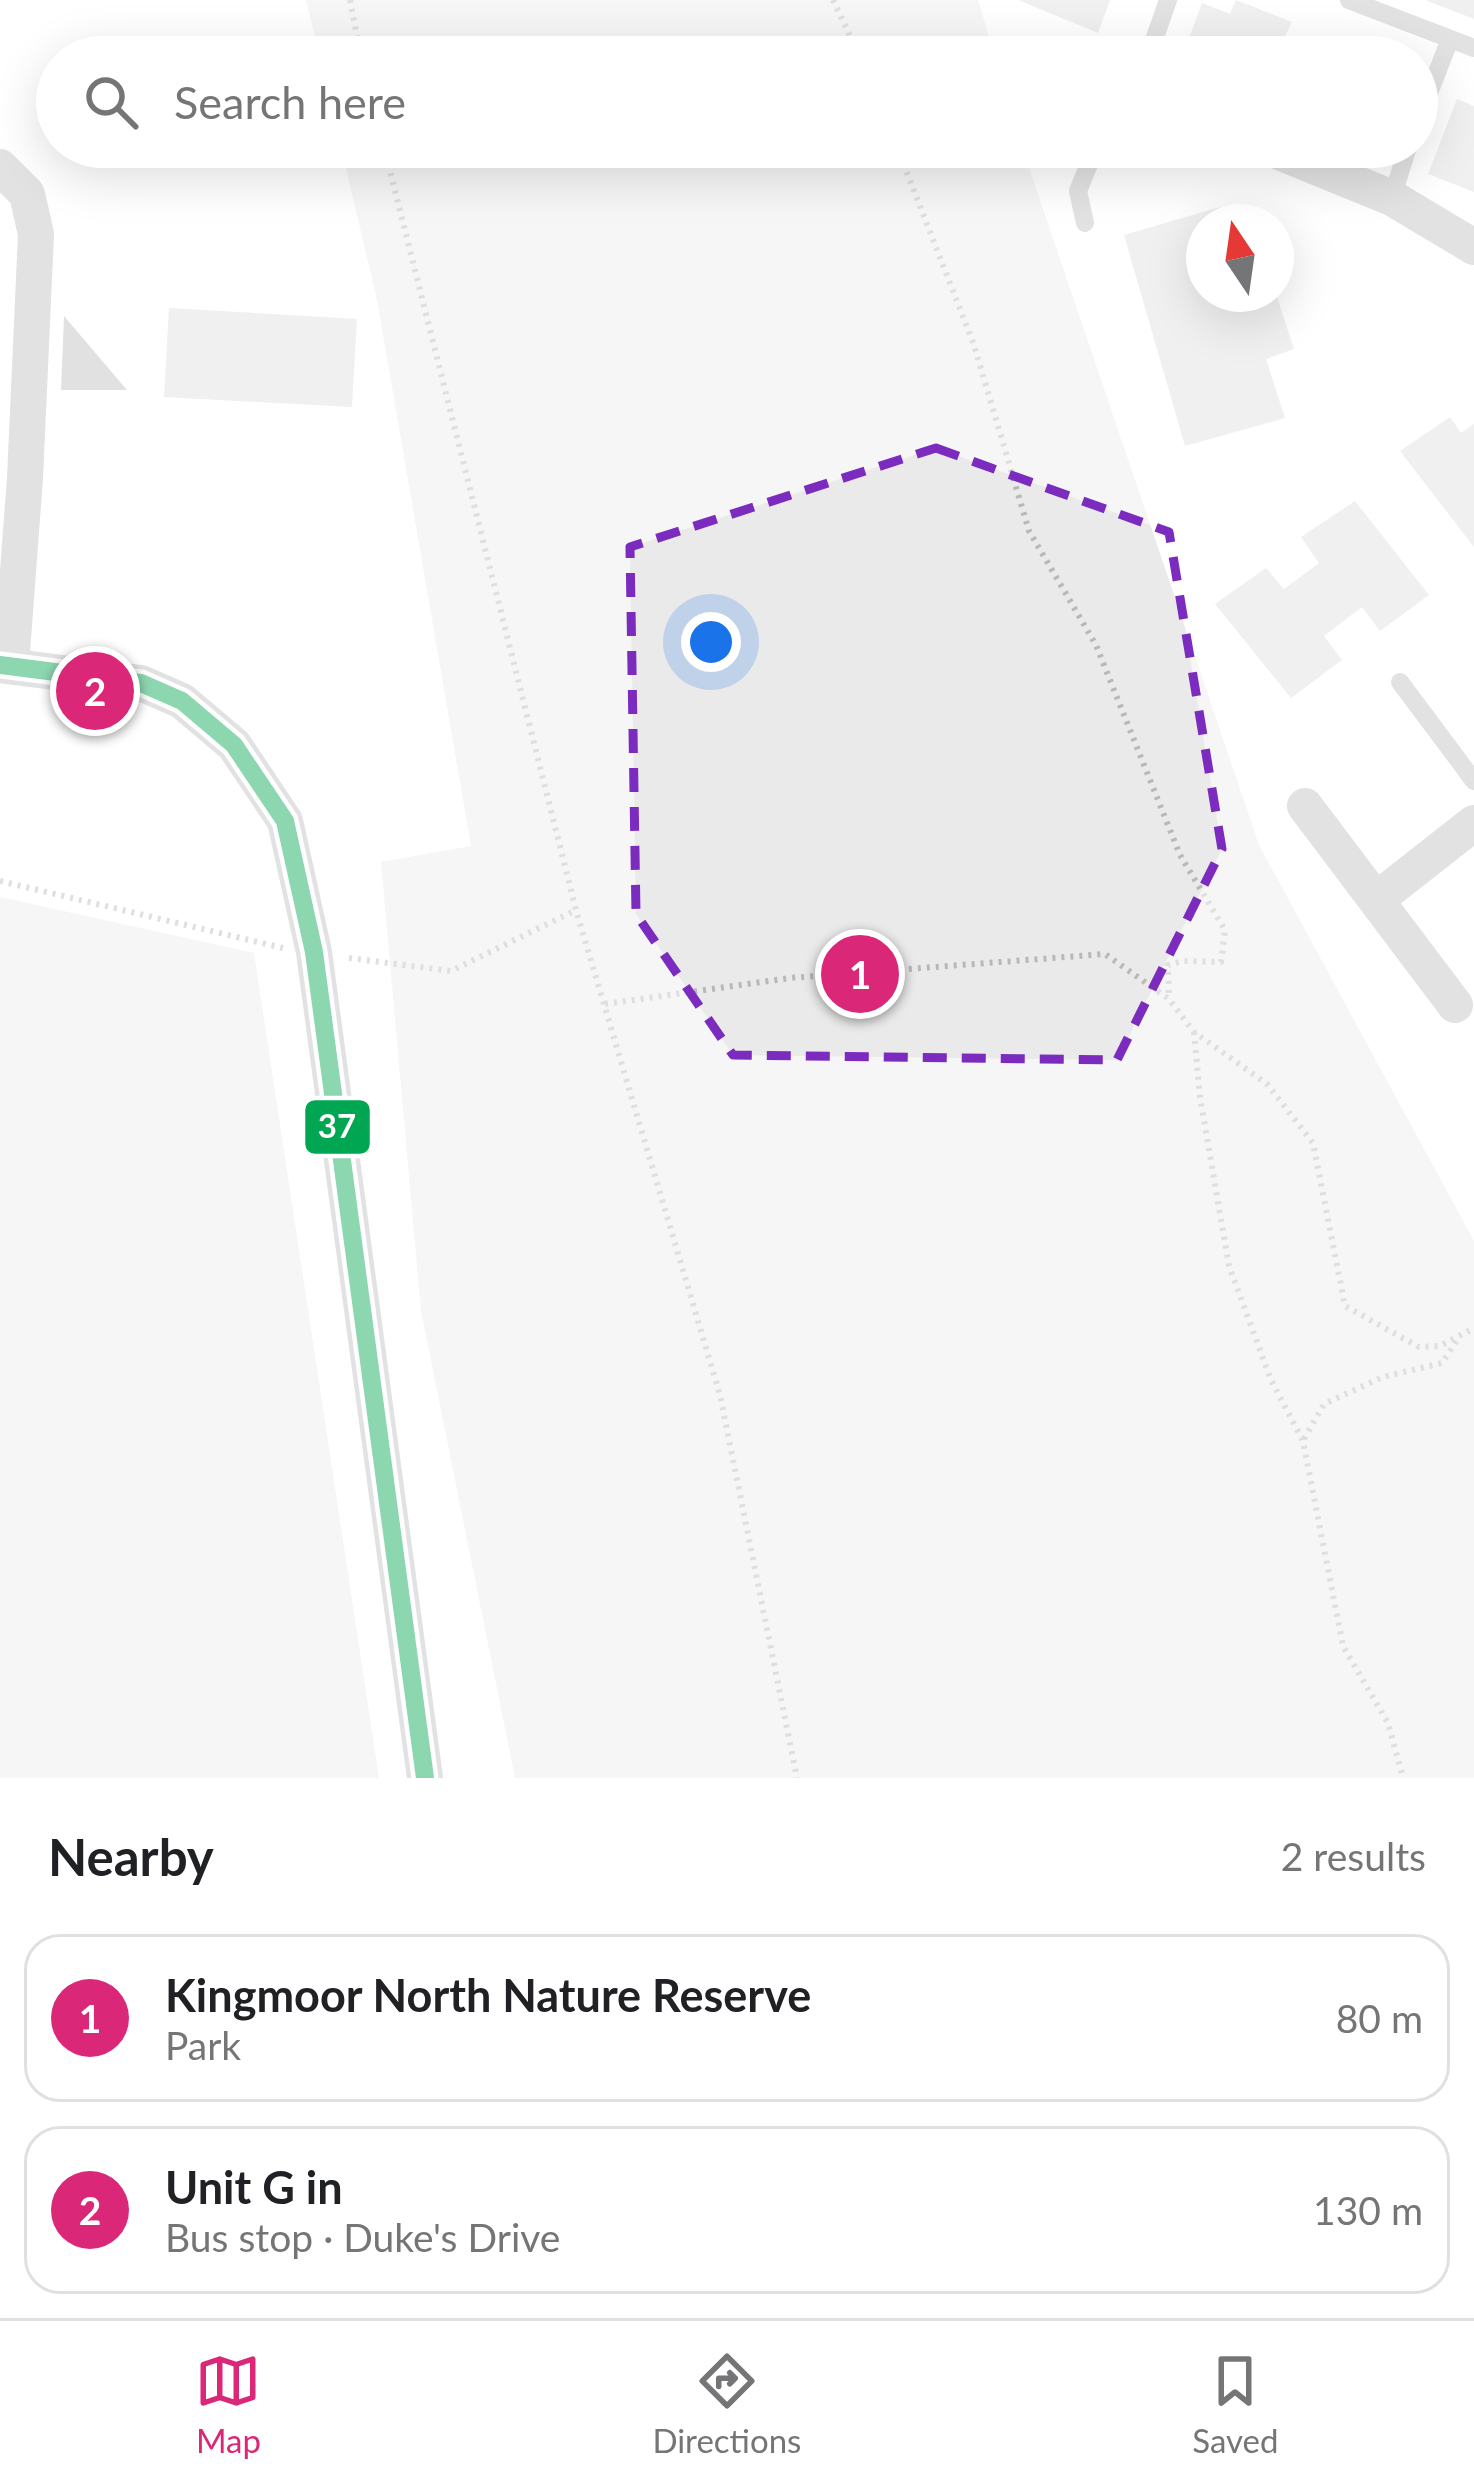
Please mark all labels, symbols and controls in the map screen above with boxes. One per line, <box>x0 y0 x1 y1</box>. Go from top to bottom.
search box <box>36 36 1438 168</box>
icon: search <box>78 69 144 135</box>
text: Search here <box>174 75 406 129</box>
north arrow <box>1186 204 1294 312</box>
your location <box>681 612 741 672</box>
pin: 2 <box>56 646 134 736</box>
pin: 1 <box>821 929 899 1019</box>
line badge: 37 <box>303 1098 372 1156</box>
text: 37 <box>318 1105 356 1145</box>
text: Nearby <box>48 1826 214 1887</box>
text: 2 results <box>1281 1833 1426 1879</box>
text: Kingmoor North Nature Reserve <box>165 1968 811 2022</box>
text: 1 <box>79 1995 101 2041</box>
text: 80 m <box>1336 1995 1423 2041</box>
text: Park <box>165 2022 241 2068</box>
text: Unit G in <box>165 2160 343 2214</box>
text: 2 <box>79 2187 101 2233</box>
text: 130 m <box>1313 2187 1423 2233</box>
text: Bus stop · Duke's Drive <box>165 2214 560 2260</box>
tab: Map <box>195 2348 261 2460</box>
tab: Directions <box>652 2348 801 2460</box>
tab: Saved <box>1192 2348 1279 2460</box>

